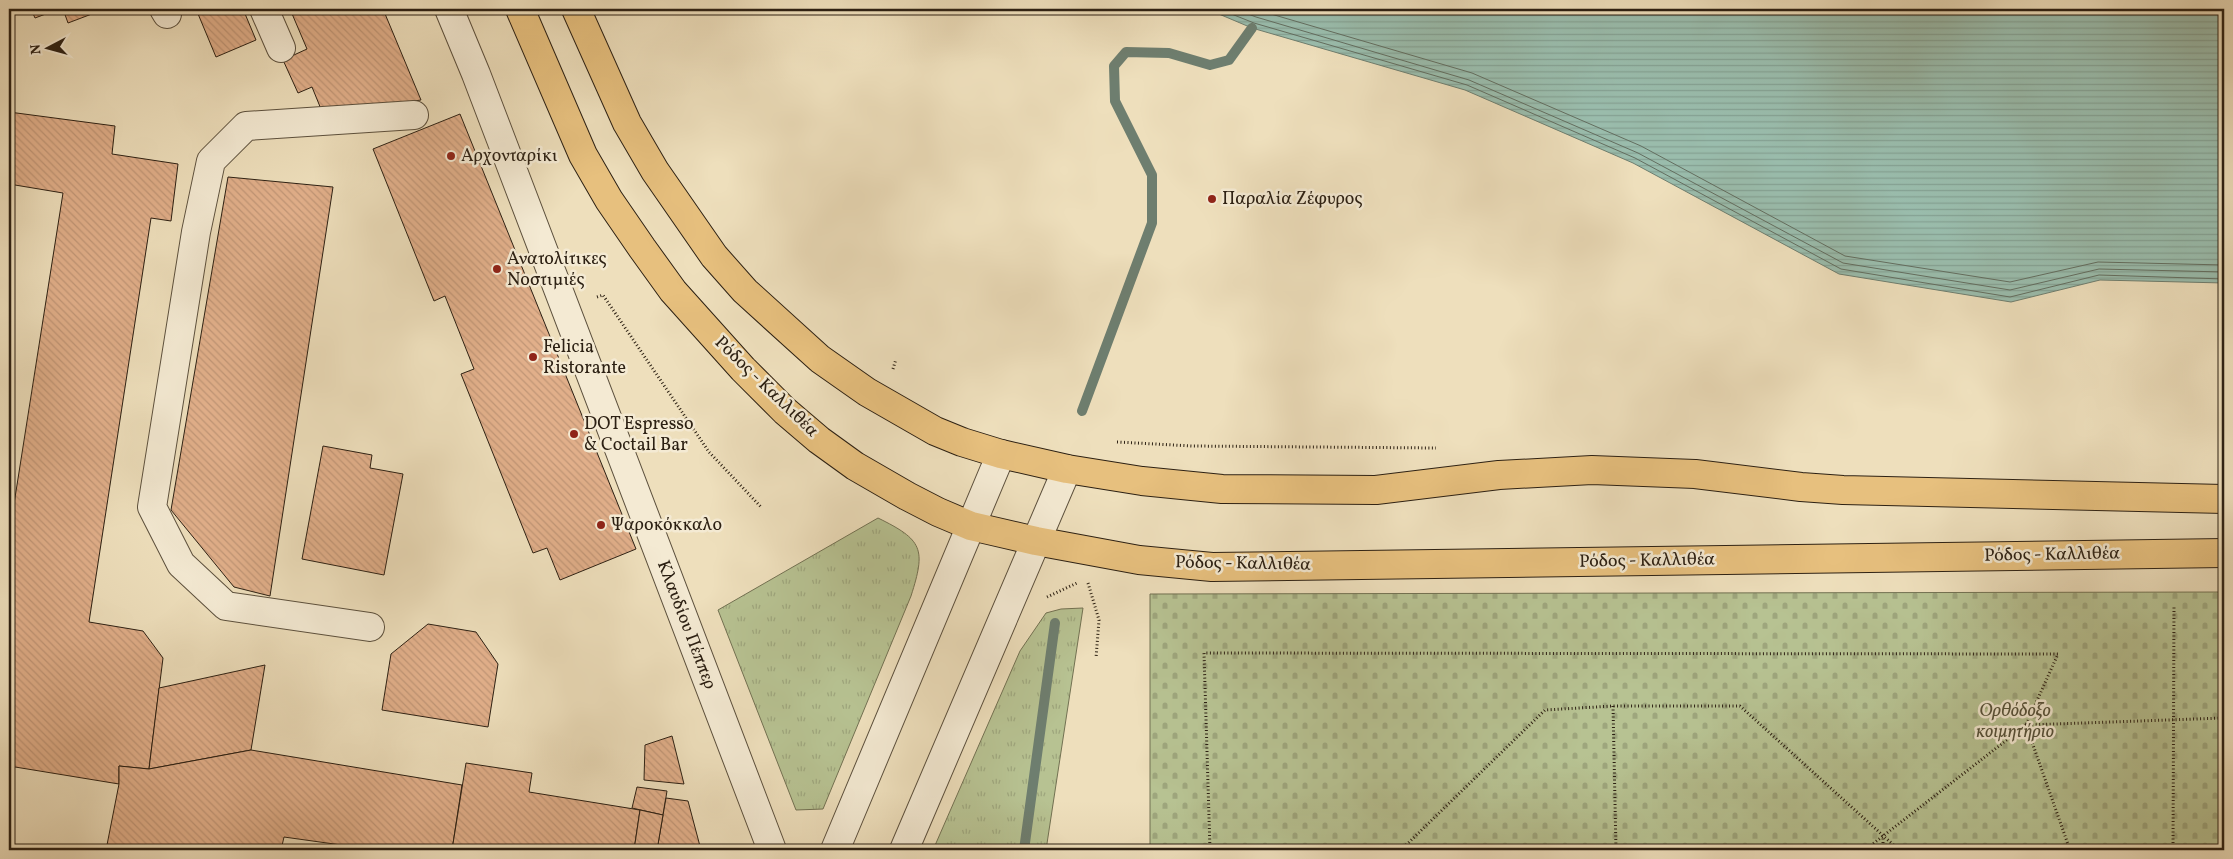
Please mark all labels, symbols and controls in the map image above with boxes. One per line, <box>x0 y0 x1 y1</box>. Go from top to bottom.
north arrow <box>22 22 72 72</box>
text: N <box>27 43 47 55</box>
place label: Αρχονταρίκι <box>461 144 558 169</box>
marker: Αρχονταρίκι <box>445 150 457 162</box>
place label: Παραλία Ζέφυρος <box>1222 187 1363 212</box>
marker: Παραλία Ζέφυρος <box>1206 193 1218 205</box>
place label: Ανατολίτικες Νοστιμιές <box>507 247 607 293</box>
marker: Ανατολίτικες Νοστιμιές <box>491 263 503 275</box>
street label: Ρόδος - Καλλιθέα <box>708 331 824 443</box>
place label: Felicia Ristorante <box>543 335 626 381</box>
marker: Felicia Ristorante <box>527 351 539 363</box>
place label: DOT Espresso & Coctail Bar <box>584 412 694 458</box>
marker: DOT Espresso & Coctail Bar <box>568 428 580 440</box>
place label: Ψαροκόκκαλο <box>611 513 722 538</box>
marker: Ψαροκόκκαλο <box>595 519 607 531</box>
street label: Ρόδος - Καλλιθέα <box>1984 541 2120 569</box>
street label: Ρόδος - Καλλιθέα <box>1579 547 1715 575</box>
street label: Ρόδος - Καλλιθέα <box>1175 550 1311 578</box>
street label: Κλαυδίου Πέππερ <box>650 557 722 693</box>
park label: Ορθόδοξο κοιμητήριο <box>1976 699 2054 745</box>

